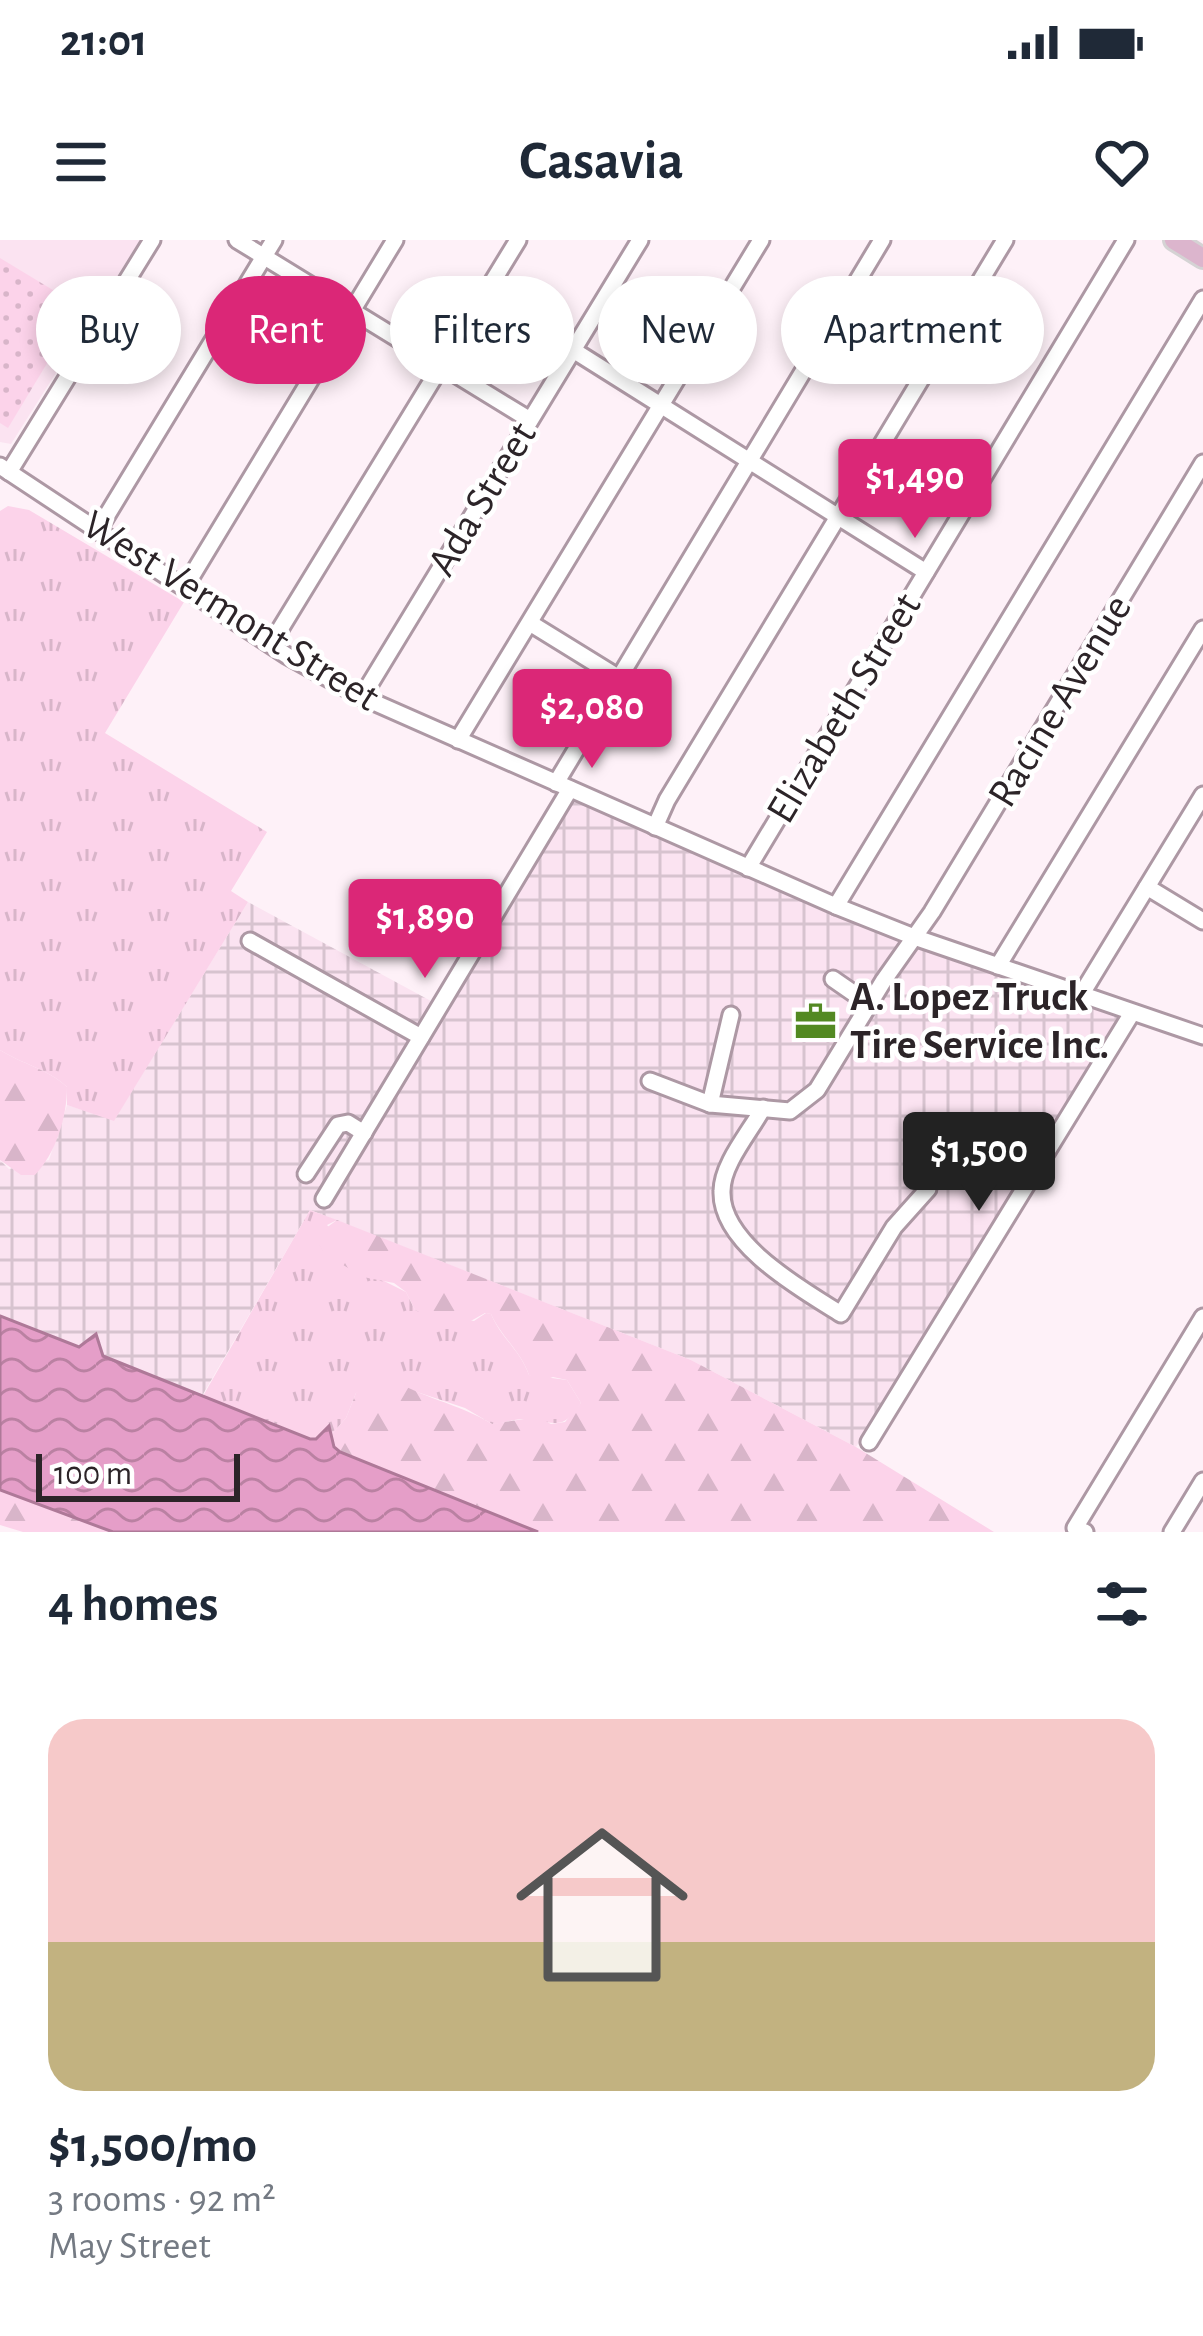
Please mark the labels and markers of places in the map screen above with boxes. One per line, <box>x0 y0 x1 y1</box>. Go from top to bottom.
pin: $1,490 <box>817 439 1013 541</box>
pin: $2,080 <box>494 669 690 771</box>
pin: $1,890 <box>327 879 523 981</box>
place label: A. Lopez Truck Tire Service Inc. <box>850 976 1109 1066</box>
office icon: A. Lopez Truck Tire Service Inc. <box>793 998 839 1044</box>
pin: $1,500 <box>881 1112 1077 1214</box>

